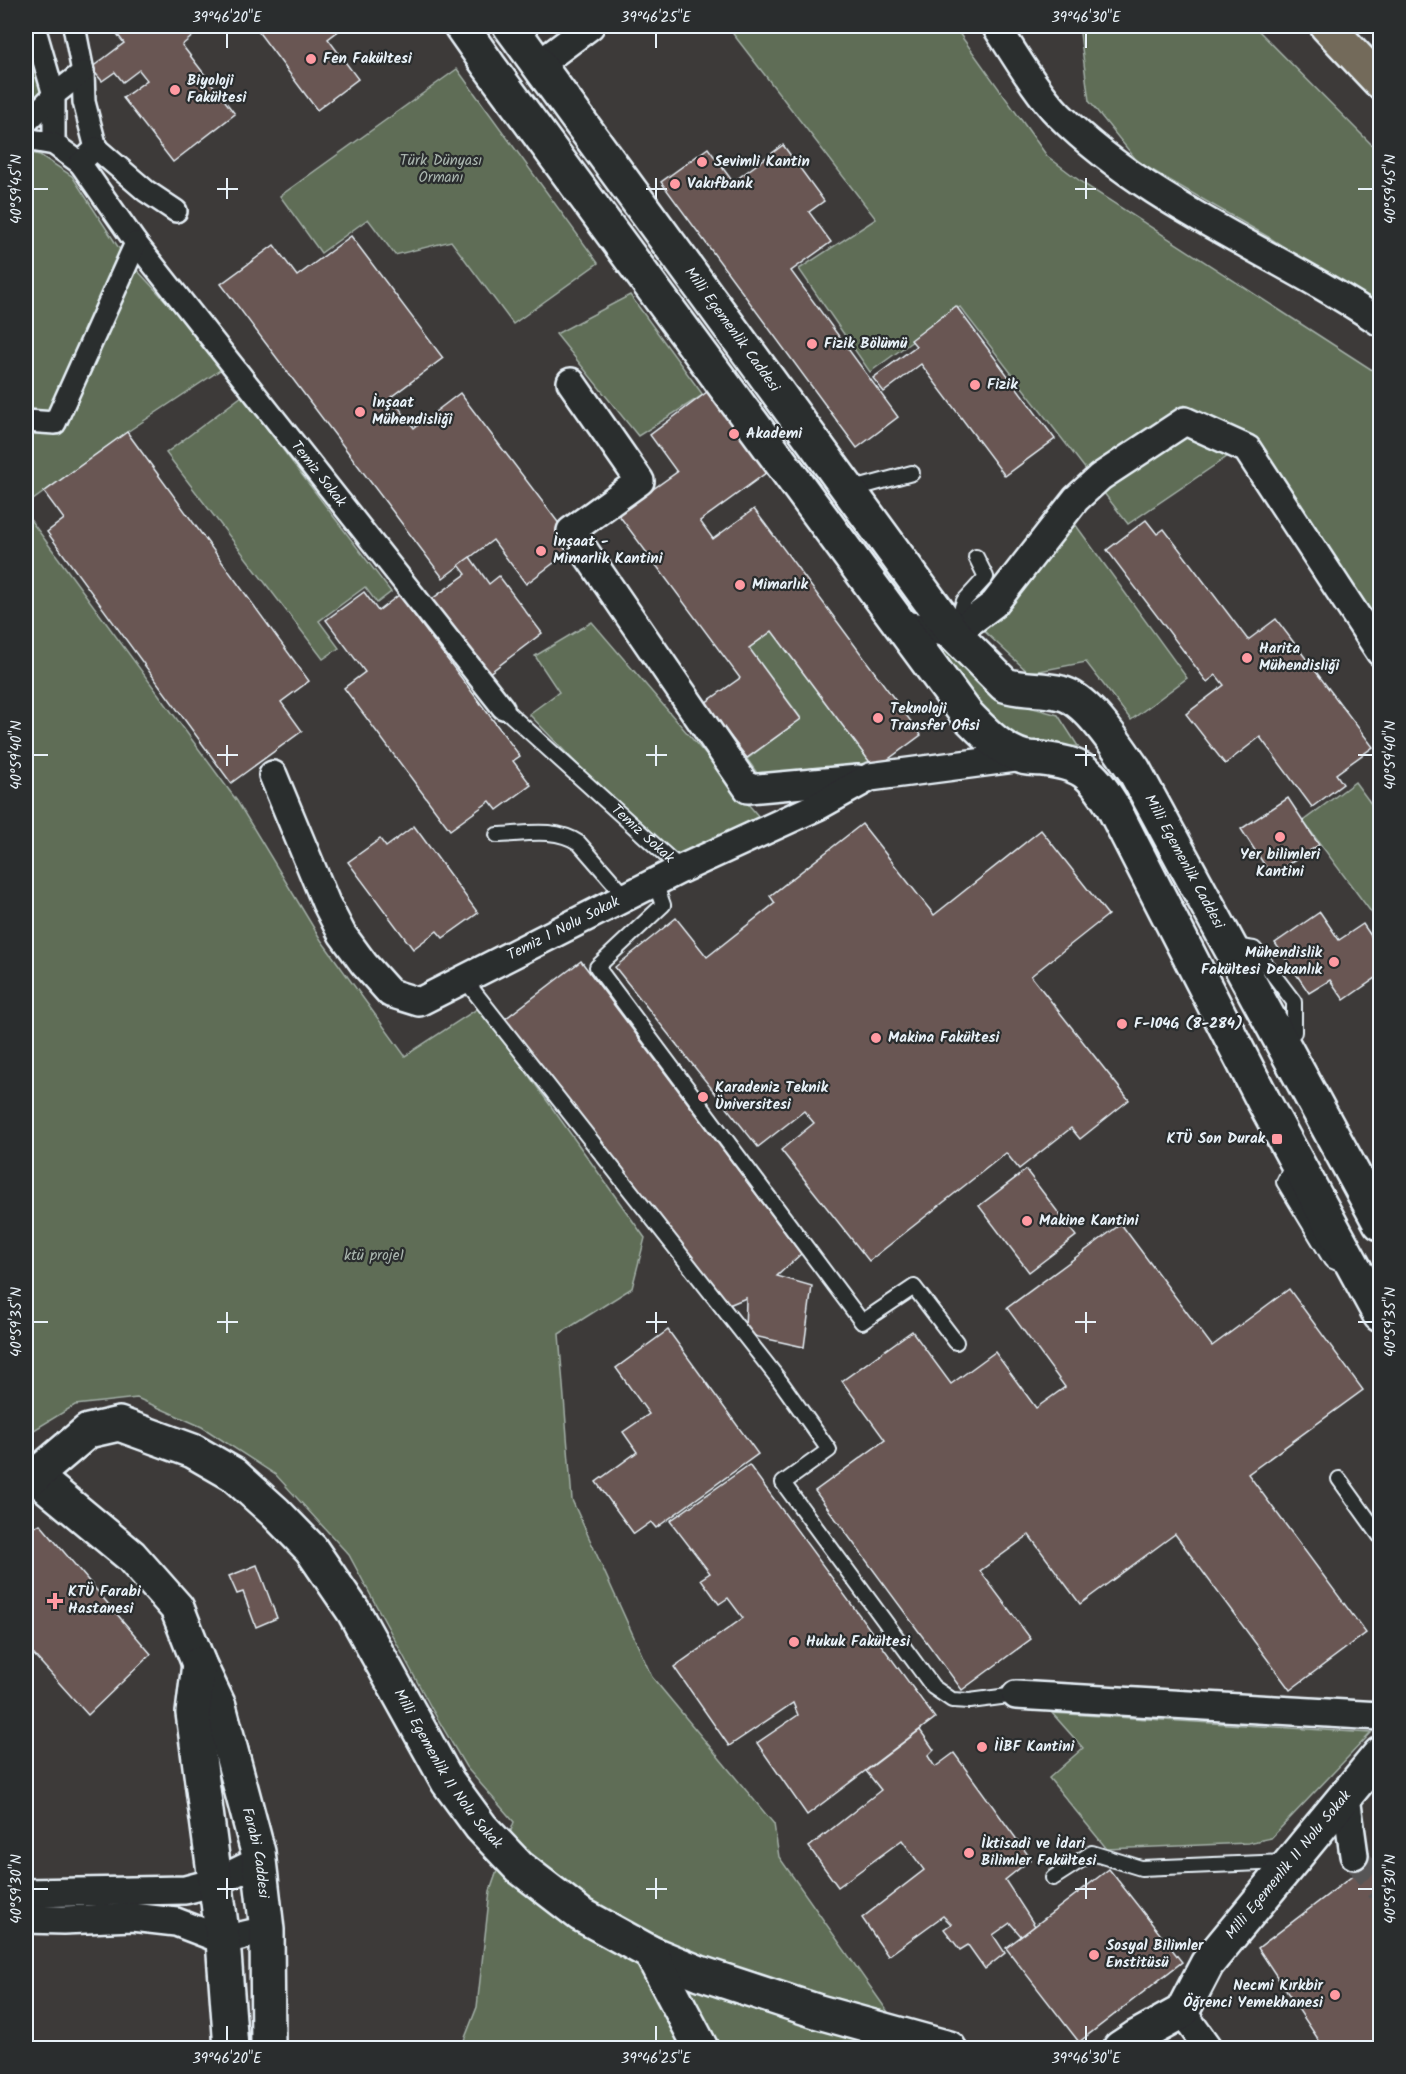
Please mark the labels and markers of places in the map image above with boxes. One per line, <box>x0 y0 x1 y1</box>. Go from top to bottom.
place label: Fen Fakültesi <box>323 47 413 71</box>
marker: Fen Fakültesi <box>304 52 318 66</box>
place label: Biyoloji Fakültesi <box>187 69 247 110</box>
marker: Biyoloji Fakültesi <box>168 83 182 97</box>
place label: Sevimli Kantin <box>714 150 810 174</box>
marker: Sevimli Kantin <box>695 155 709 169</box>
place label: Vakıfbank <box>687 172 753 196</box>
marker: Vakıfbank <box>668 177 682 191</box>
place label: Fizik Bölümü <box>824 332 908 356</box>
marker: Fizik Bölümü <box>805 337 819 351</box>
place label: Fizik <box>987 373 1018 397</box>
marker: Fizik <box>968 378 982 392</box>
place label: İnşaat Mühendisliği <box>372 391 454 432</box>
marker: İnşaat Mühendisliği <box>353 405 367 419</box>
place label: Akademi <box>746 422 803 446</box>
marker: Akademi <box>727 427 741 441</box>
place label: İnşaat - Mimarlik Kantini <box>553 530 664 571</box>
marker: İnşaat - Mimarlik Kantini <box>534 544 548 558</box>
place label: Mimarlık <box>752 573 808 597</box>
marker: Mimarlık <box>733 578 747 592</box>
place label: Harita Mühendisliği <box>1259 637 1341 678</box>
marker: Harita Mühendisliği <box>1240 651 1254 665</box>
place label: Teknoloji Transfer Ofisi <box>890 697 981 738</box>
marker: Teknoloji Transfer Ofisi <box>871 711 885 725</box>
marker: Yer bilimleri Kantini <box>1273 830 1287 844</box>
place label: Yer bilimleri Kantini <box>1240 843 1321 884</box>
place label: Mühendislik Fakültesi Dekanlık <box>1201 941 1323 982</box>
marker: Mühendislik Fakültesi Dekanlık <box>1327 955 1341 969</box>
place label: F-104G (8-284) <box>1134 1012 1243 1036</box>
marker: F-104G (8-284) <box>1115 1017 1129 1031</box>
place label: Makina Fakültesi <box>888 1026 1000 1050</box>
marker: Makina Fakültesi <box>869 1031 883 1045</box>
place label: Karadeniz Teknik Üniversitesi <box>715 1076 828 1117</box>
marker: Karadeniz Teknik Üniversitesi <box>696 1090 710 1104</box>
place label: KTÜ Son Durak <box>1166 1127 1266 1151</box>
marker: KTÜ Son Durak <box>1270 1132 1284 1146</box>
place label: Makine Kantini <box>1039 1209 1140 1233</box>
marker: Makine Kantini <box>1020 1214 1034 1228</box>
place label: KTÜ Farabi Hastanesi <box>68 1580 142 1621</box>
marker: KTÜ Farabi Hastanesi <box>46 1592 64 1610</box>
place label: Hukuk Fakültesi <box>806 1630 911 1654</box>
marker: Hukuk Fakültesi <box>787 1635 801 1649</box>
place label: İİBF Kantini <box>994 1735 1076 1759</box>
marker: İİBF Kantini <box>975 1740 989 1754</box>
place label: İktisadi ve İdari Bilimler Fakültesi <box>981 1832 1097 1873</box>
marker: İktisadi ve İdari Bilimler Fakültesi <box>962 1846 976 1860</box>
place label: Sosyal Bilimler Enstitüsü <box>1106 1934 1204 1975</box>
marker: Sosyal Bilimler Enstitüsü <box>1087 1948 1101 1962</box>
place label: Necmi Kırkbir Öğrenci Yemekhanesi <box>1183 1974 1324 2015</box>
marker: Necmi Kırkbir Öğrenci Yemekhanesi <box>1328 1988 1342 2002</box>

